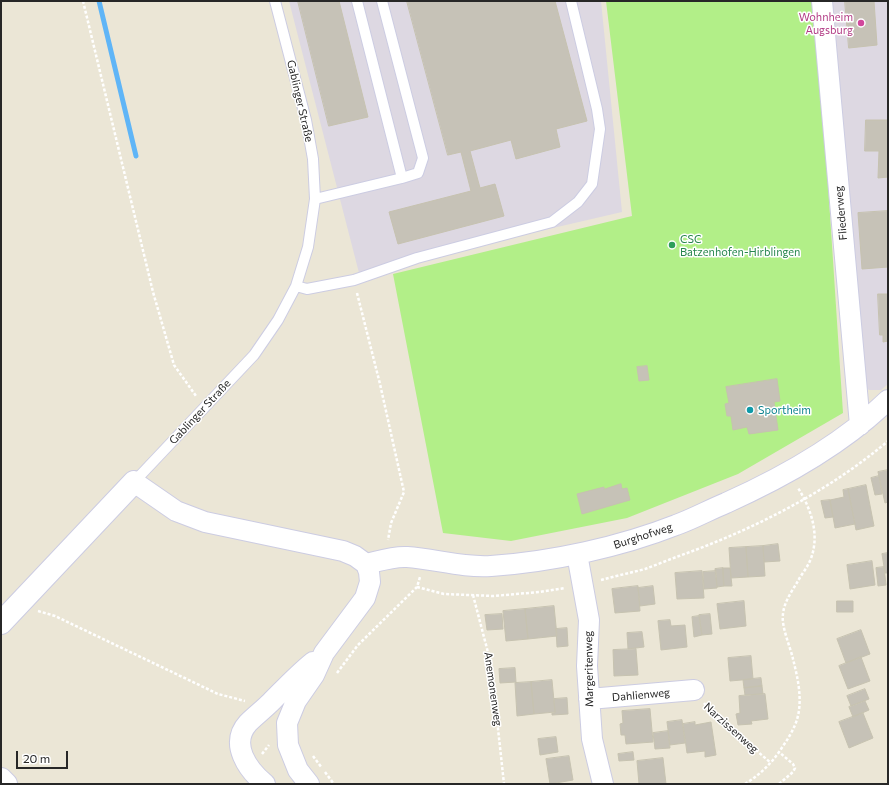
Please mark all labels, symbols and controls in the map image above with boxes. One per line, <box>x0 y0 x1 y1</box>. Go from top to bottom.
place label: Wohnheim Augsburg <box>799 10 853 36</box>
marker: Wohnheim Augsburg <box>856 18 866 28</box>
street label: Gablinger Straße <box>284 59 316 143</box>
street label: Fliederweg <box>832 185 850 241</box>
place label: CSC Batzenhofen-Hirblingen <box>680 232 800 258</box>
marker: CSC Batzenhofen-Hirblingen <box>667 240 677 250</box>
street label: Gablinger Straße <box>167 377 233 447</box>
place label: Sportheim <box>758 403 811 417</box>
marker: Sportheim <box>745 405 755 415</box>
street label: Burghofweg <box>612 520 674 552</box>
street label: Margeritenweg <box>582 631 596 707</box>
street label: Anemonenweg <box>481 651 505 727</box>
street label: Dahlienweg <box>611 686 671 704</box>
street label: Narzissenweg <box>701 700 761 756</box>
scale bar <box>18 743 70 769</box>
text: 20 m <box>23 751 50 765</box>

